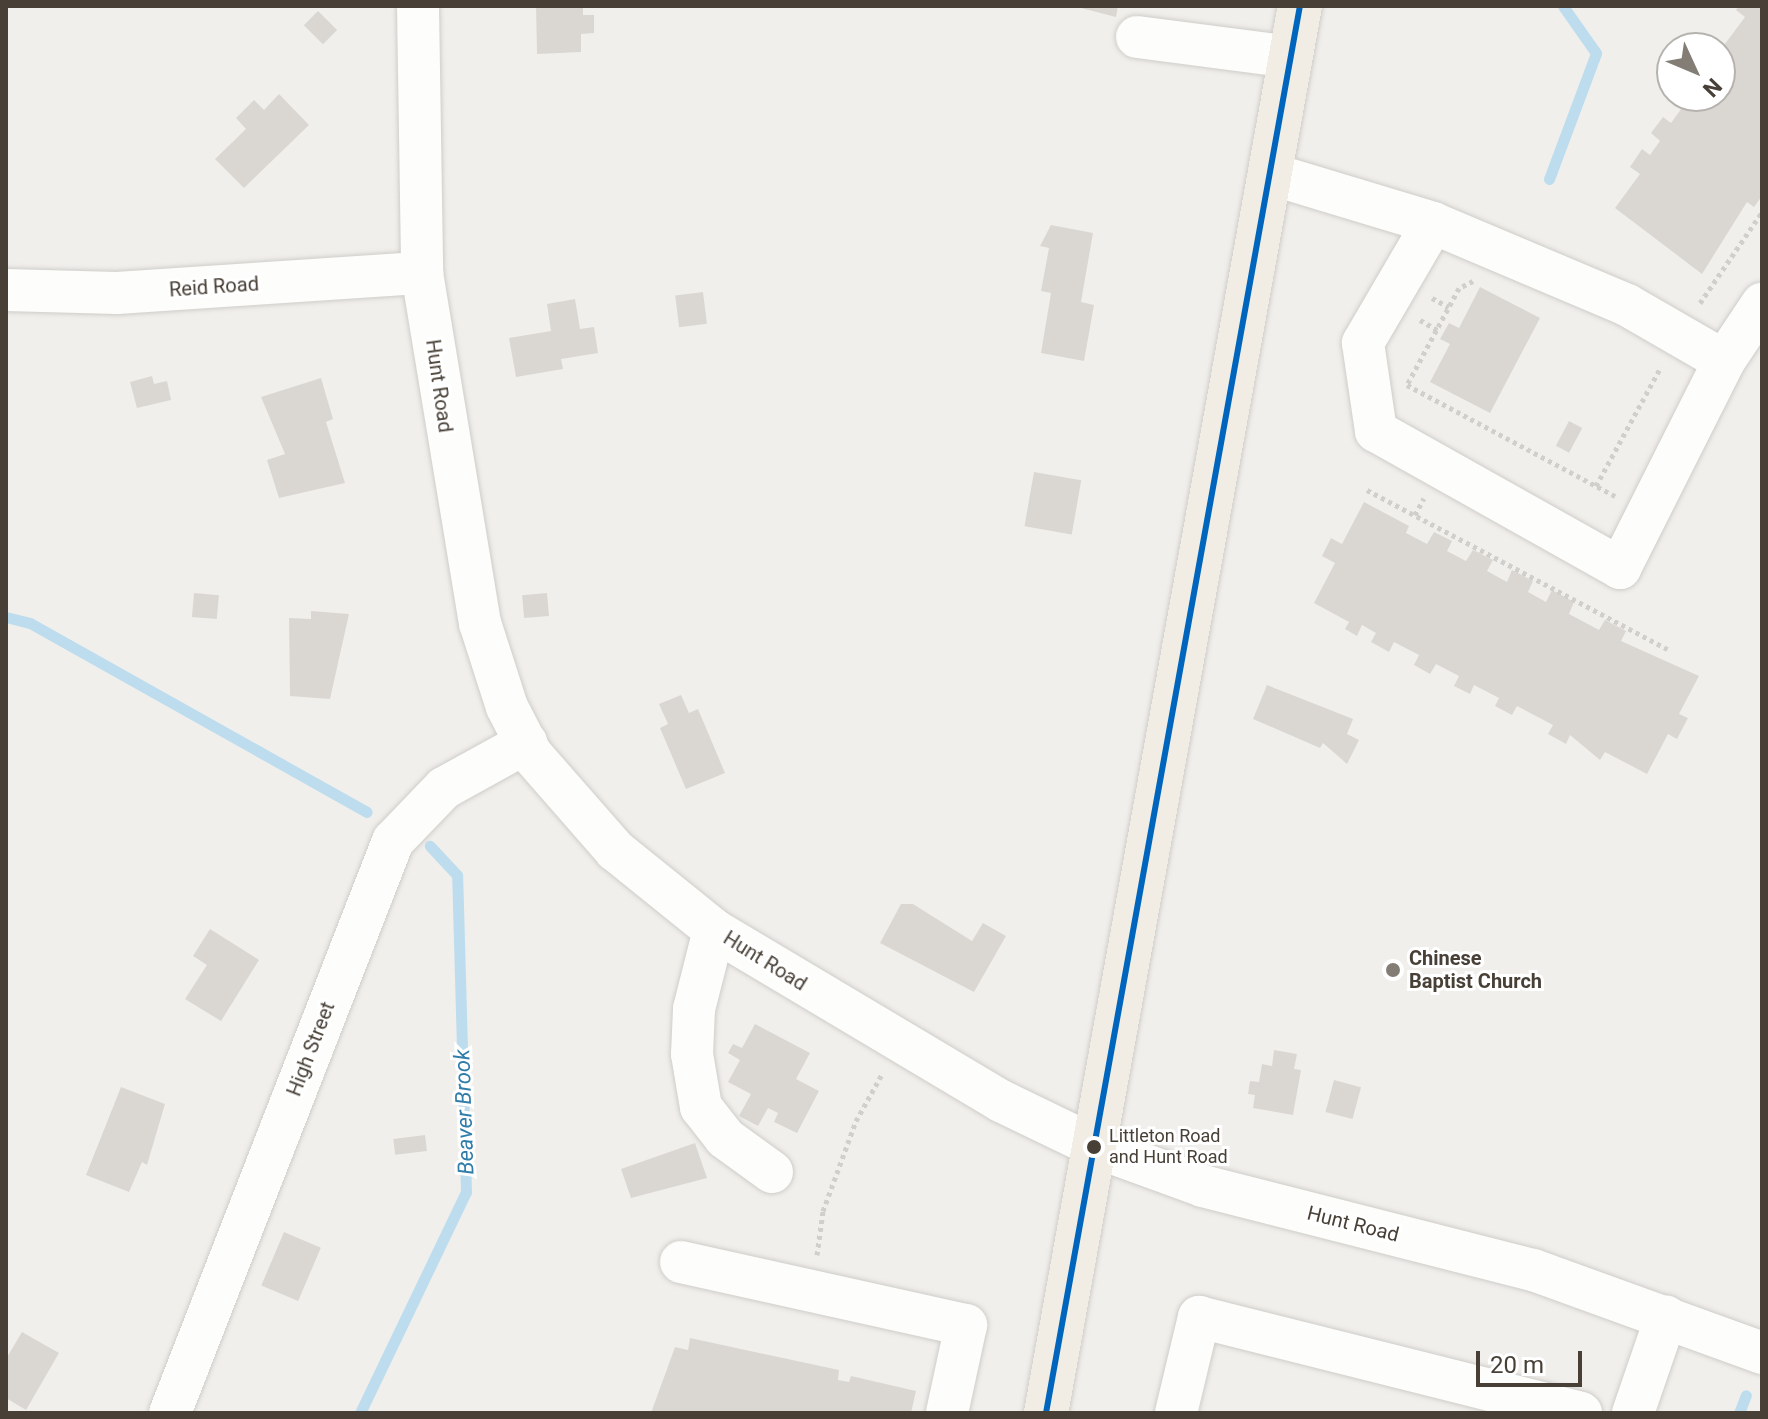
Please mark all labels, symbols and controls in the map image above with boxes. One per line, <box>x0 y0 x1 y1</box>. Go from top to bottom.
north arrow <box>1656 32 1736 112</box>
text: N <box>1698 73 1727 102</box>
street label: Reid Road <box>168 272 260 302</box>
street label: Hunt Road <box>421 338 457 434</box>
street label: Hunt Road <box>719 926 811 996</box>
place label: Chinese Baptist Church <box>1409 946 1542 993</box>
marker: Chinese Baptist Church <box>1384 961 1402 979</box>
street label: High Street <box>282 998 340 1100</box>
water label: Beaver Brook <box>449 1049 479 1175</box>
place label: Littleton Road and Hunt Road <box>1109 1126 1228 1168</box>
marker: Littleton Road and Hunt Road <box>1086 1139 1102 1155</box>
street label: Hunt Road <box>1305 1201 1401 1247</box>
scale bar <box>1480 1335 1586 1385</box>
text: 20 m <box>1490 1351 1544 1379</box>

